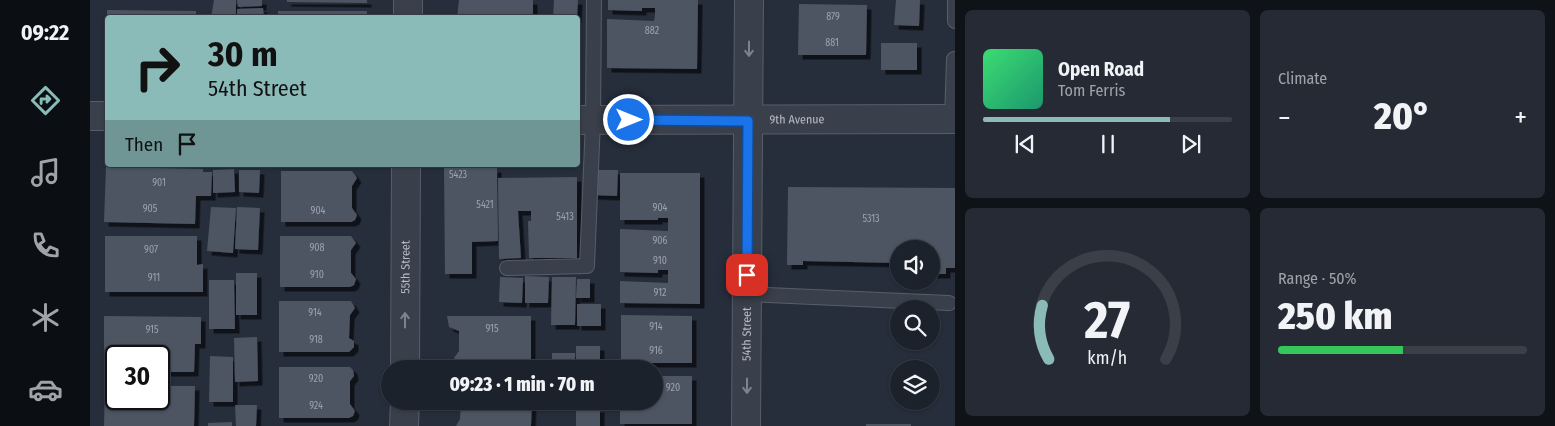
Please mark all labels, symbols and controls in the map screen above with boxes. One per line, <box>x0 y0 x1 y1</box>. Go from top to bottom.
house number: 879 <box>826 11 840 23</box>
text: 09:22 <box>21 19 69 46</box>
house number: 882 <box>645 25 660 37</box>
text: 30 m <box>208 33 278 75</box>
icon: right <box>125 35 190 100</box>
house number: 881 <box>825 37 839 49</box>
one-way arrow <box>744 40 754 56</box>
text: Open Road <box>1058 58 1144 81</box>
text: Climate <box>1278 69 1327 88</box>
text: 54th Street <box>208 75 307 102</box>
text: Tom Ferris <box>1058 81 1125 100</box>
icon: directions <box>28 83 63 118</box>
position arrow <box>602 93 654 145</box>
text: 20° <box>1374 93 1431 139</box>
text: − <box>1278 101 1291 134</box>
text: + <box>1514 101 1527 134</box>
street label: 9th Avenue <box>769 112 825 126</box>
icon: arrive <box>173 130 201 158</box>
icon: previous <box>1011 130 1039 158</box>
icon: pause <box>1094 130 1122 158</box>
icon: next <box>1177 130 1205 158</box>
text: Then <box>125 133 163 156</box>
icon: music <box>28 155 63 190</box>
house number: 5423 <box>449 169 468 181</box>
house number: 901 <box>152 177 166 189</box>
house number: 5421 <box>476 199 494 211</box>
house number: 904 <box>653 202 668 214</box>
house number: 905 <box>143 203 158 215</box>
house number: 904 <box>311 205 326 217</box>
house number: 5413 <box>556 211 574 223</box>
house number: 5313 <box>862 213 880 225</box>
icon: phone <box>28 228 63 263</box>
house number: 906 <box>652 235 668 247</box>
street label: 55th Street <box>398 240 413 294</box>
map controls <box>890 240 940 410</box>
button: sound <box>890 240 940 290</box>
house number: 908 <box>309 242 325 254</box>
house number: 907 <box>144 244 158 256</box>
pin <box>726 254 768 296</box>
house number: 910 <box>653 255 667 267</box>
icon: arrive <box>733 261 761 289</box>
house number: 910 <box>310 269 324 281</box>
text: Range · 50% <box>1278 269 1357 288</box>
house number: 911 <box>148 272 160 284</box>
house number: 912 <box>654 287 667 299</box>
text: 27 <box>1084 289 1130 352</box>
text: 250 km <box>1278 293 1392 339</box>
icon: climate <box>28 300 63 335</box>
button: search <box>890 300 940 350</box>
house number: 914 <box>308 307 322 319</box>
street label: 54th Street <box>739 307 754 361</box>
one-way arrow <box>400 312 410 328</box>
house number: 914 <box>649 321 663 333</box>
house number: 915 <box>485 323 499 335</box>
house number: 915 <box>145 324 159 336</box>
house number: 918 <box>309 334 323 346</box>
speed limit sign: 30 <box>105 345 170 410</box>
house number: 916 <box>649 345 663 357</box>
text: km/h <box>1088 347 1127 369</box>
button: layers <box>890 360 940 410</box>
icon: car <box>28 372 63 407</box>
house number: 920 <box>309 373 323 385</box>
text: 09:23 · 1 min · 70 m <box>449 373 595 396</box>
one-way arrow <box>742 378 752 394</box>
house number: 920 <box>666 382 680 394</box>
house number: 924 <box>309 400 323 412</box>

